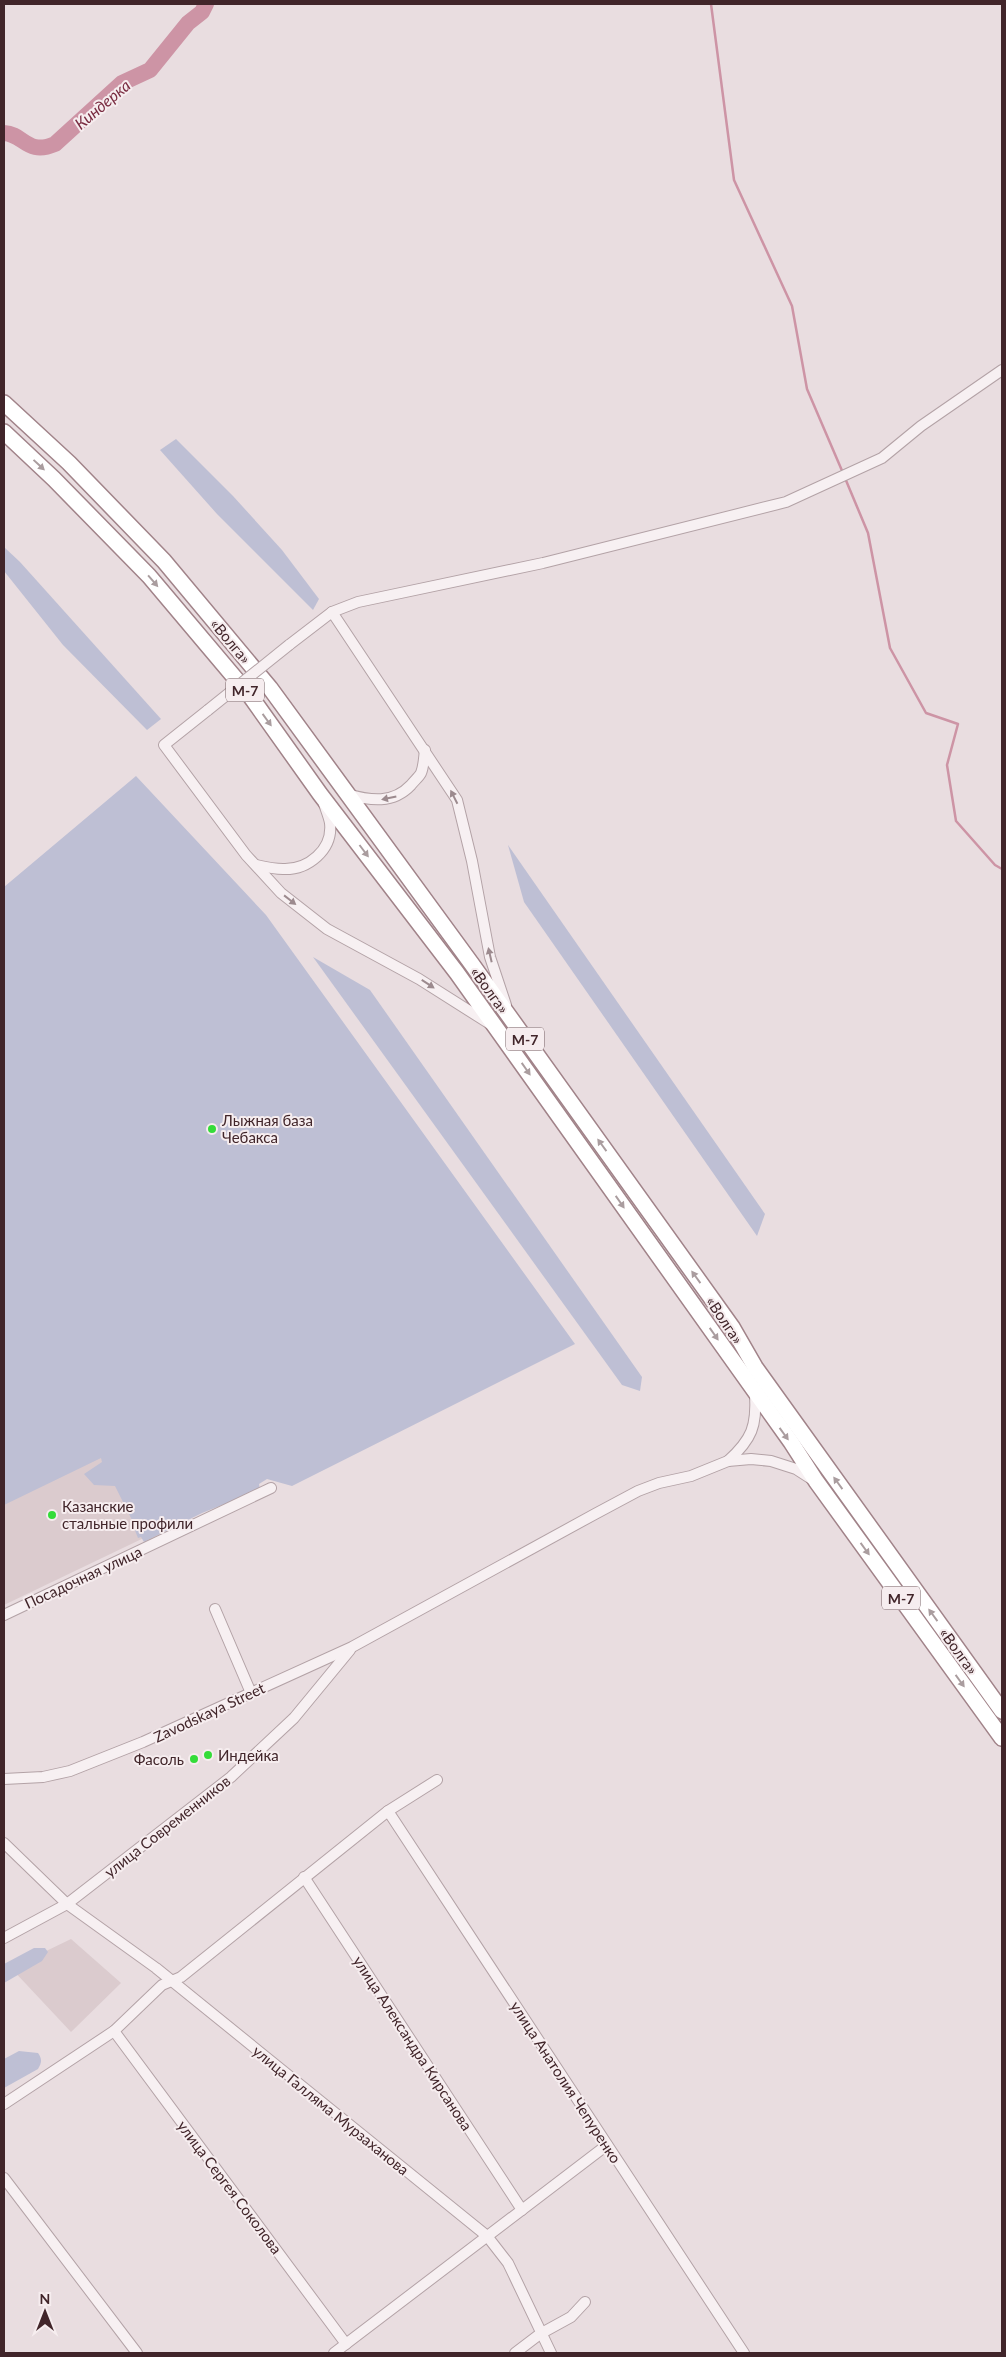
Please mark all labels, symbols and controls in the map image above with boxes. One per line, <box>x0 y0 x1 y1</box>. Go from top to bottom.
water label: Киндерка <box>70 75 134 133</box>
one-way arrow <box>33 459 45 471</box>
one-way arrow <box>147 575 158 588</box>
street label: «Волга» <box>207 615 255 667</box>
road number: М-7 <box>226 678 264 702</box>
one-way arrow <box>262 713 272 727</box>
one-way arrow <box>450 789 458 804</box>
one-way arrow <box>381 794 396 802</box>
one-way arrow <box>358 844 369 857</box>
one-way arrow <box>283 895 297 905</box>
one-way arrow <box>486 947 494 962</box>
street label: «Волга» <box>467 963 513 1017</box>
one-way arrow <box>422 979 435 989</box>
road number: М-7 <box>506 1028 544 1050</box>
one-way arrow <box>521 1063 531 1076</box>
place label: Лыжная база Чебакса <box>221 1111 313 1146</box>
marker: Лыжная база Чебакса <box>206 1123 218 1135</box>
one-way arrow <box>597 1138 607 1152</box>
one-way arrow <box>615 1195 625 1209</box>
one-way arrow <box>691 1271 702 1284</box>
street label: «Волга» <box>703 1293 747 1347</box>
one-way arrow <box>709 1327 719 1341</box>
one-way arrow <box>779 1427 789 1441</box>
one-way arrow <box>833 1476 843 1490</box>
place label: Казанские стальные профили <box>62 1497 193 1532</box>
marker: Казанские стальные профили <box>46 1509 58 1521</box>
street label: Посадочная улица <box>21 1542 145 1612</box>
one-way arrow <box>860 1542 870 1556</box>
road number: М-7 <box>882 1586 920 1610</box>
one-way arrow <box>928 1608 938 1622</box>
street label: «Волга» <box>936 1624 982 1678</box>
one-way arrow <box>955 1674 966 1687</box>
street label: Zavodskaya Street <box>151 1678 268 1746</box>
place label: Индейка <box>218 1746 279 1764</box>
marker: Индейка <box>202 1749 214 1761</box>
place label: Фасоль <box>134 1750 184 1768</box>
marker: Фасоль <box>188 1753 200 1765</box>
street label: улица Современников <box>101 1771 233 1881</box>
street label: улица Александра Кирсанова <box>350 1952 476 2134</box>
street label: улица Анатолия Чепуренко <box>507 1998 625 2166</box>
street label: улица Галляма Мурзаханова <box>249 2041 413 2179</box>
street label: улица Сергея Соколова <box>174 2117 286 2257</box>
north arrow <box>20 2287 70 2337</box>
text: N <box>40 2290 50 2307</box>

